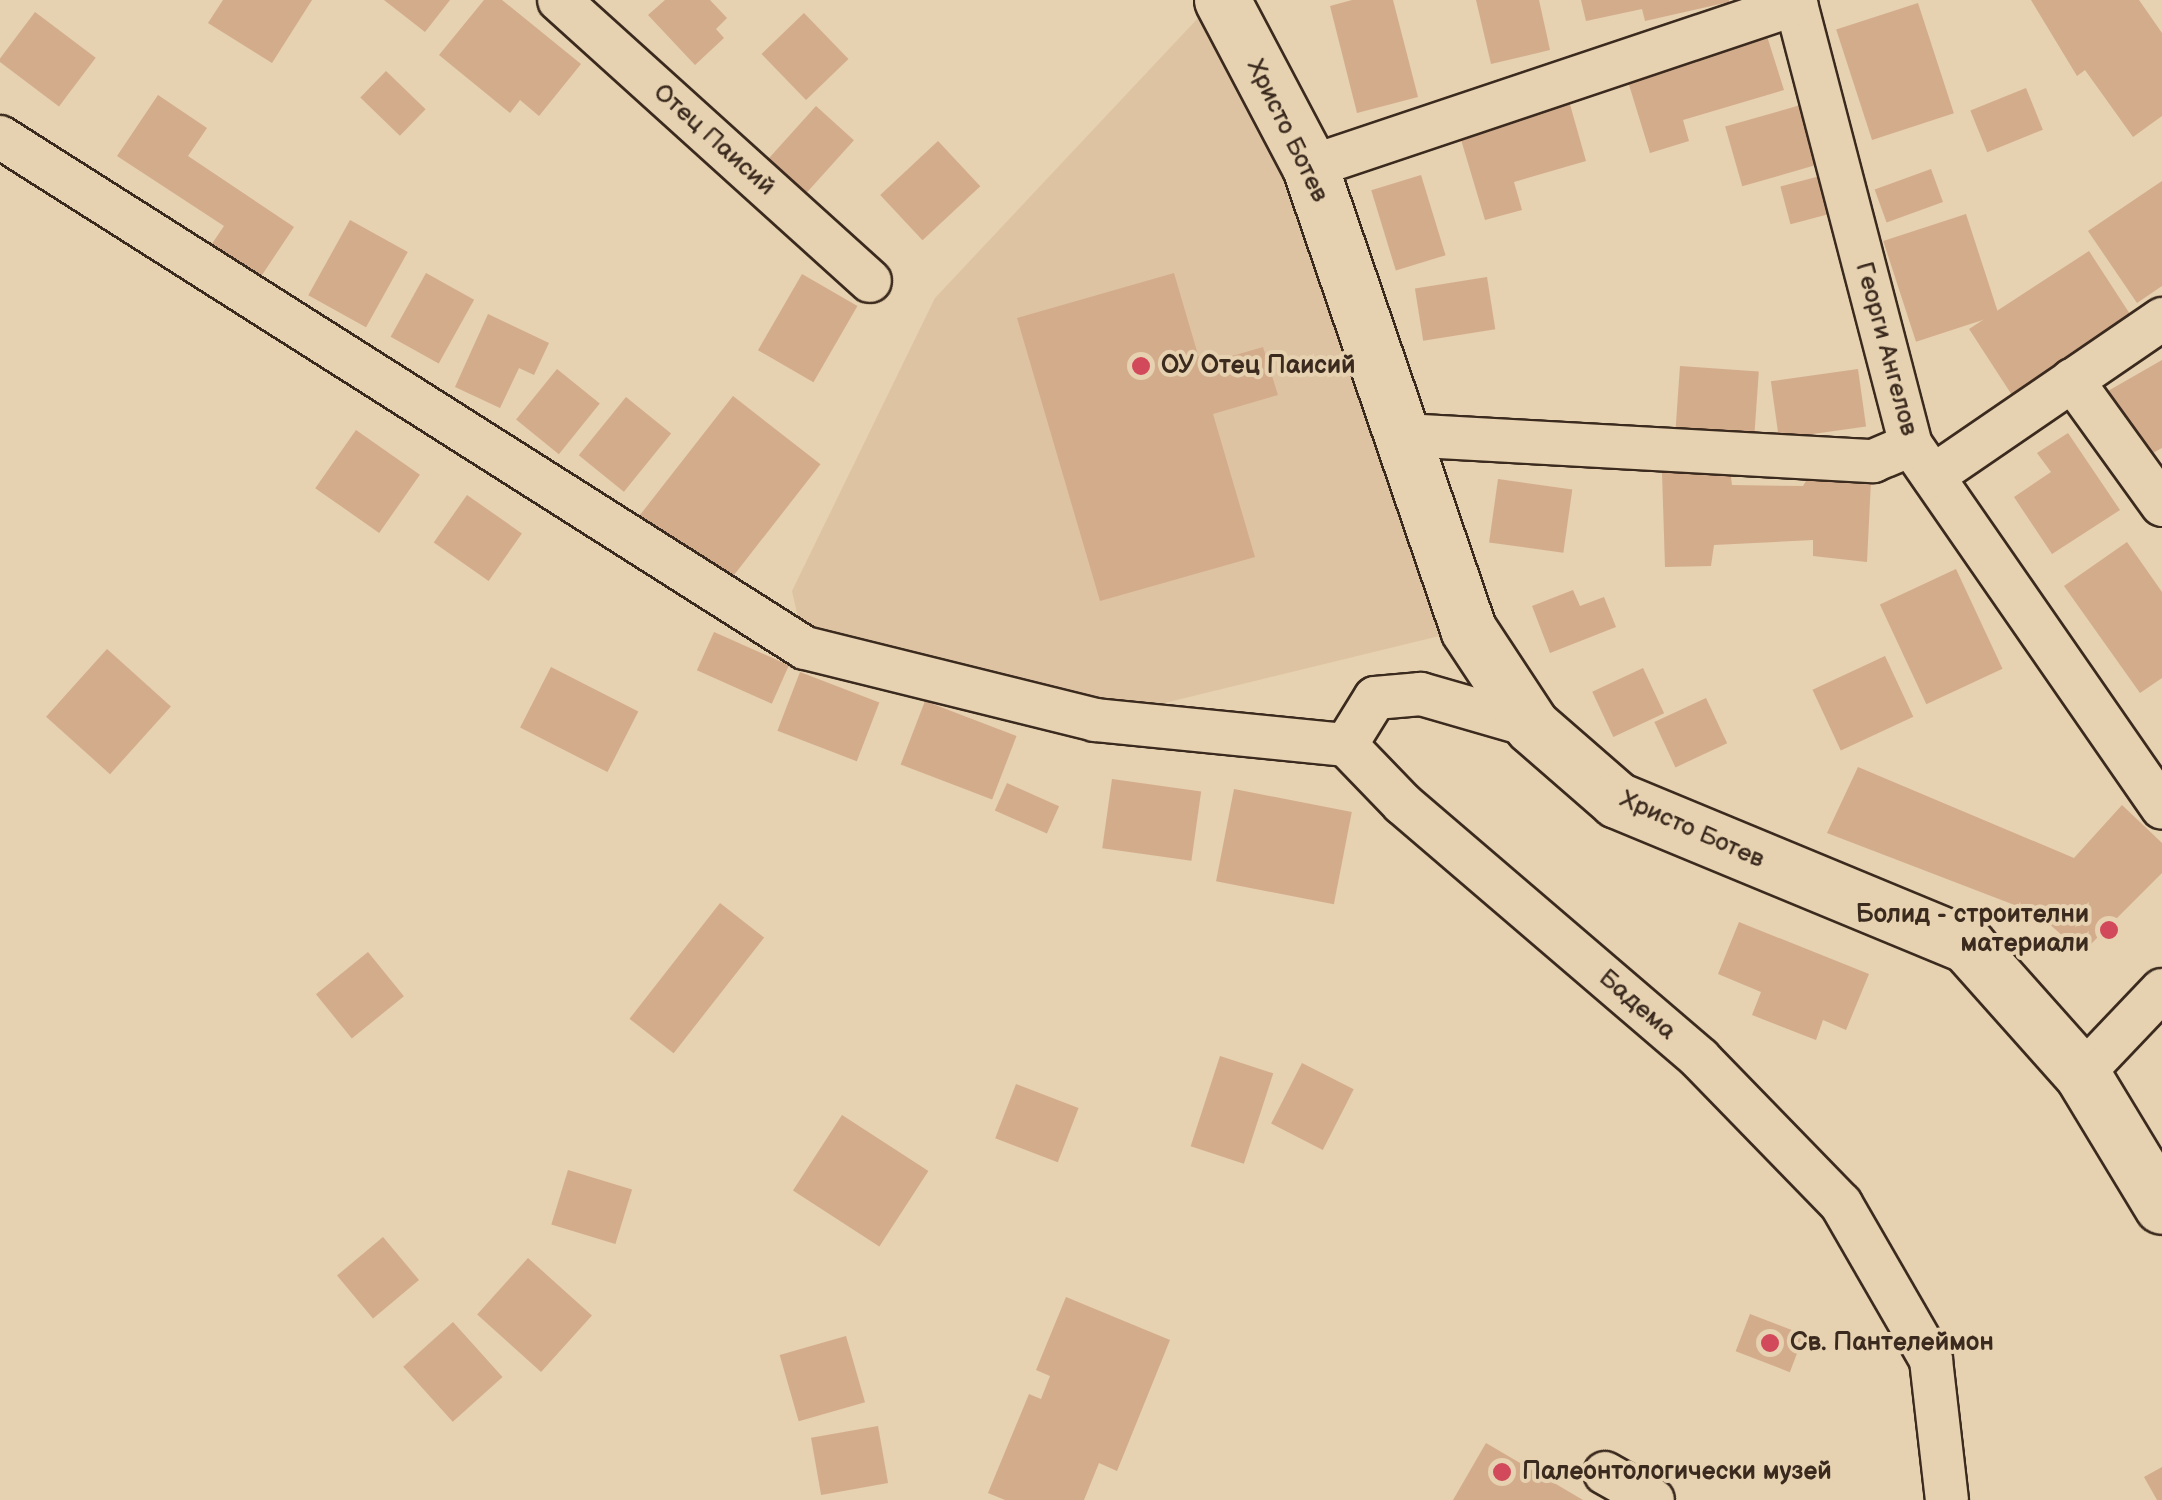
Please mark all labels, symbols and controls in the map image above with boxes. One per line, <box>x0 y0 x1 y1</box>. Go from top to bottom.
street label: Христо Ботев <box>1240 55 1334 207</box>
street label: Отец Паисий <box>647 78 781 202</box>
street label: Георги Ангелов <box>1848 259 1924 439</box>
place label: ОУ Отец Паисий <box>1161 351 1355 381</box>
marker: ОУ Отец Паисий <box>1130 355 1152 377</box>
street label: Христо Ботев <box>1615 785 1769 875</box>
place label: Болид - строителни материали <box>1856 901 2089 960</box>
marker: Болид - строителни материали <box>2098 919 2120 941</box>
street label: Бадема <box>1592 963 1682 1047</box>
place label: Св. Пантелеймон <box>1790 1328 1994 1358</box>
marker: Св. Пантелеймон <box>1759 1332 1781 1354</box>
place label: Палеонтологически музей <box>1522 1457 1832 1487</box>
marker: Палеонтологически музей <box>1491 1461 1513 1483</box>

